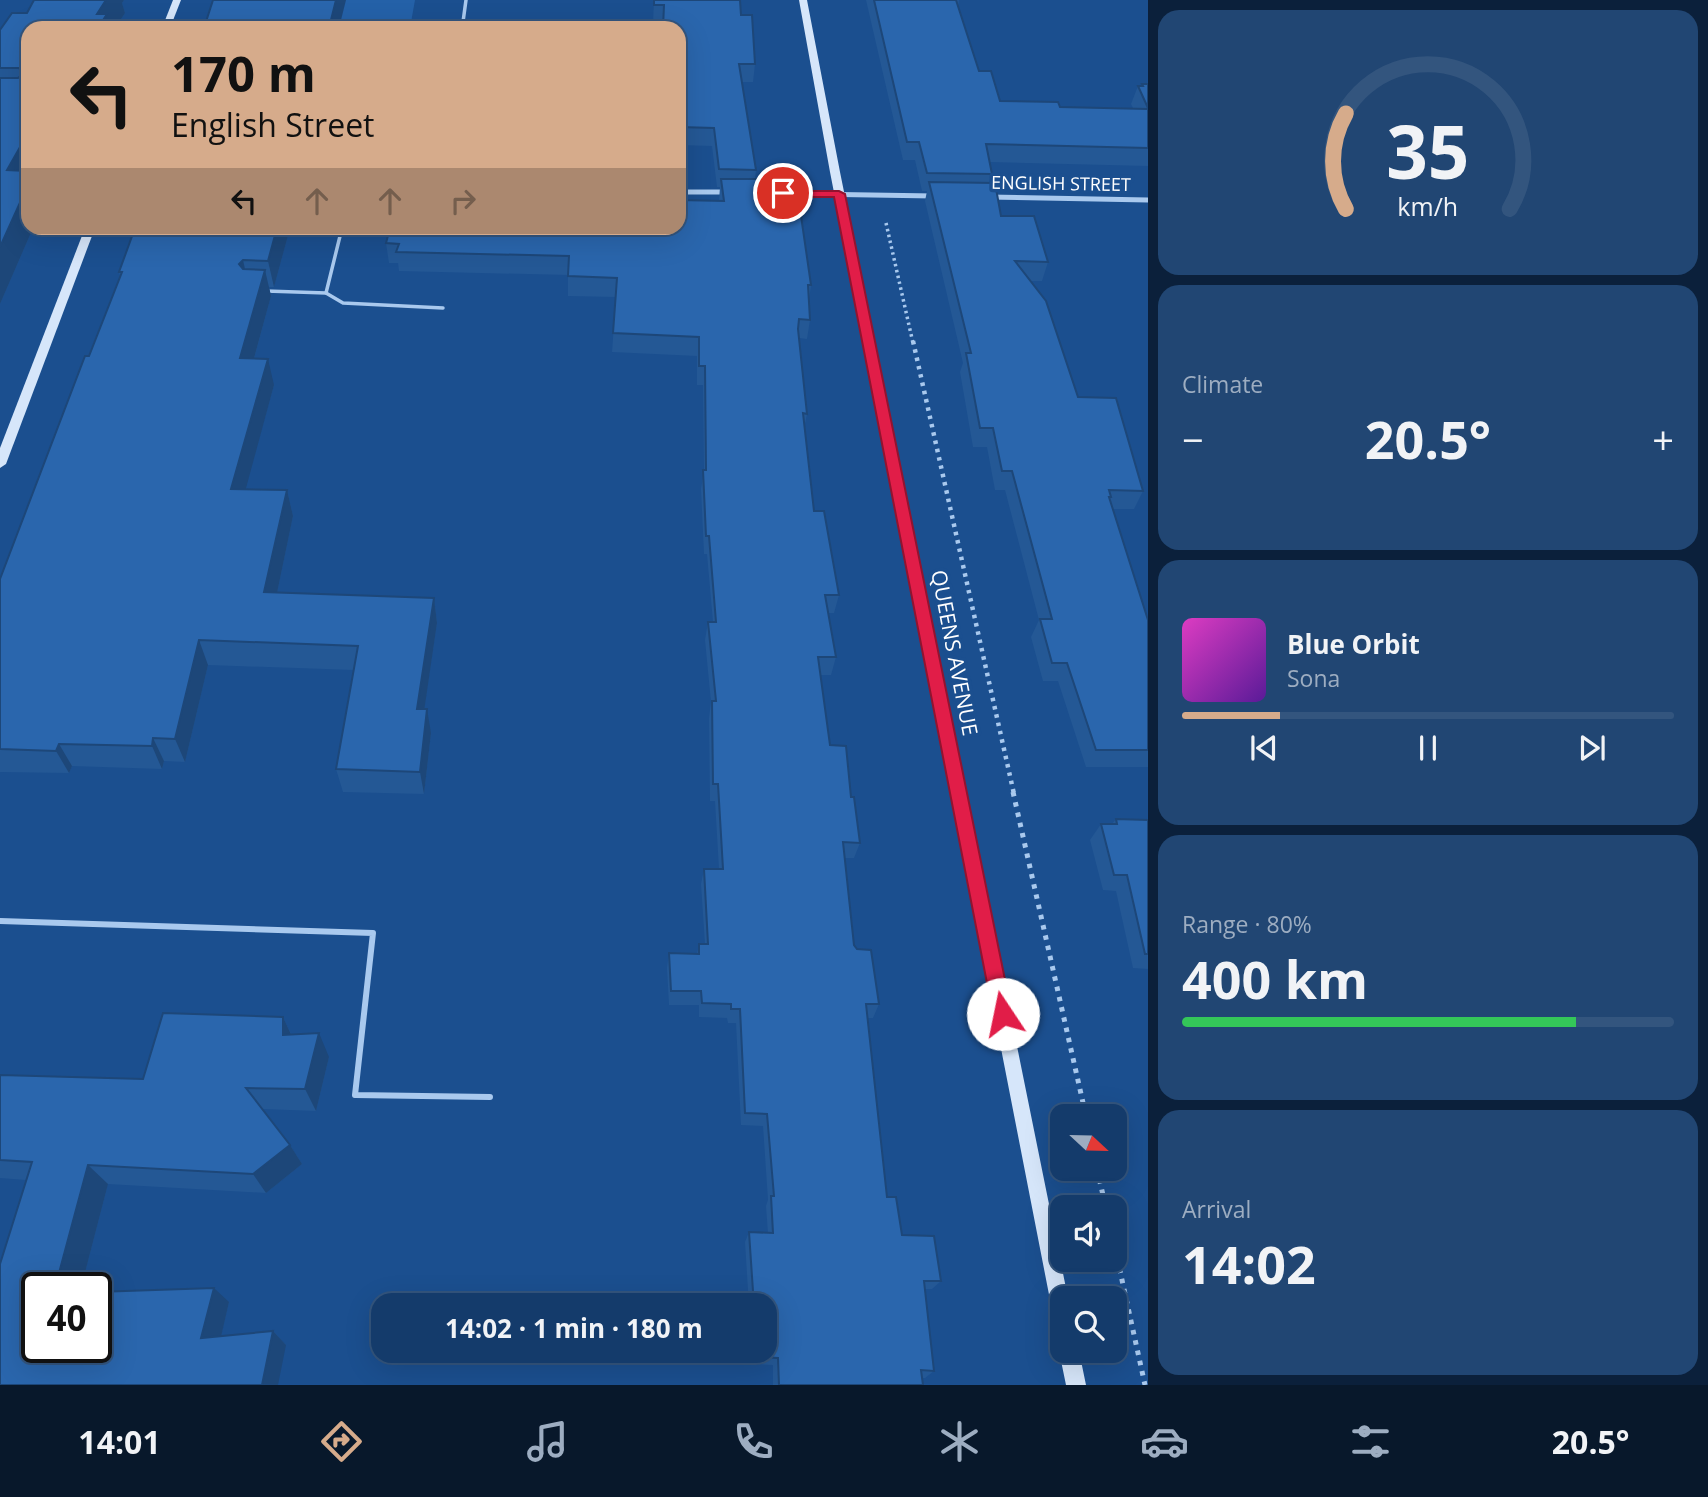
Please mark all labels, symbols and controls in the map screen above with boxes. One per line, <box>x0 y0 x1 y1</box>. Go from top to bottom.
text: 170 m <box>171 40 316 106</box>
icon: left <box>56 49 147 140</box>
text: 35 <box>1386 101 1470 200</box>
text: English Street <box>171 103 375 146</box>
pin <box>753 163 813 223</box>
street label: ENGLISH STREET <box>991 170 1131 196</box>
icon: arrive <box>764 174 802 212</box>
icon: left <box>225 182 263 220</box>
icon: ahead <box>298 182 336 220</box>
icon: ahead <box>371 182 409 220</box>
icon: right <box>444 182 482 220</box>
text: km/h <box>1398 188 1458 222</box>
text: Climate <box>1182 368 1263 400</box>
text: 20.5° <box>1365 403 1491 474</box>
text: − <box>1182 413 1204 465</box>
text: + <box>1652 413 1674 465</box>
street label: QUEENS AVENUE <box>925 568 985 738</box>
text: Blue Orbit <box>1287 626 1420 662</box>
text: Sona <box>1287 662 1340 694</box>
icon: previous <box>1245 729 1283 767</box>
icon: pause <box>1409 729 1447 767</box>
icon: next <box>1573 729 1611 767</box>
text: Range · 80% <box>1182 908 1312 940</box>
text: 400 km <box>1182 943 1368 1014</box>
position arrow <box>966 977 1040 1051</box>
north arrow <box>1050 1104 1127 1181</box>
map controls <box>1050 1104 1127 1363</box>
text: Arrival <box>1182 1193 1251 1225</box>
button: sound <box>1050 1195 1127 1272</box>
text: 14:02 <box>1182 1228 1316 1299</box>
speed limit sign: 40 <box>21 1272 112 1363</box>
button: search <box>1050 1286 1127 1363</box>
text: 14:02 · 1 min · 180 m <box>445 1310 703 1346</box>
icon: directions <box>317 1417 366 1466</box>
icon: music <box>523 1417 572 1466</box>
icon: phone <box>729 1417 778 1466</box>
icon: climate <box>935 1417 984 1466</box>
icon: car <box>1140 1417 1189 1466</box>
icon: filters <box>1346 1417 1395 1466</box>
text: 14:01 <box>78 1420 161 1463</box>
text: 20.5° <box>1552 1420 1630 1463</box>

